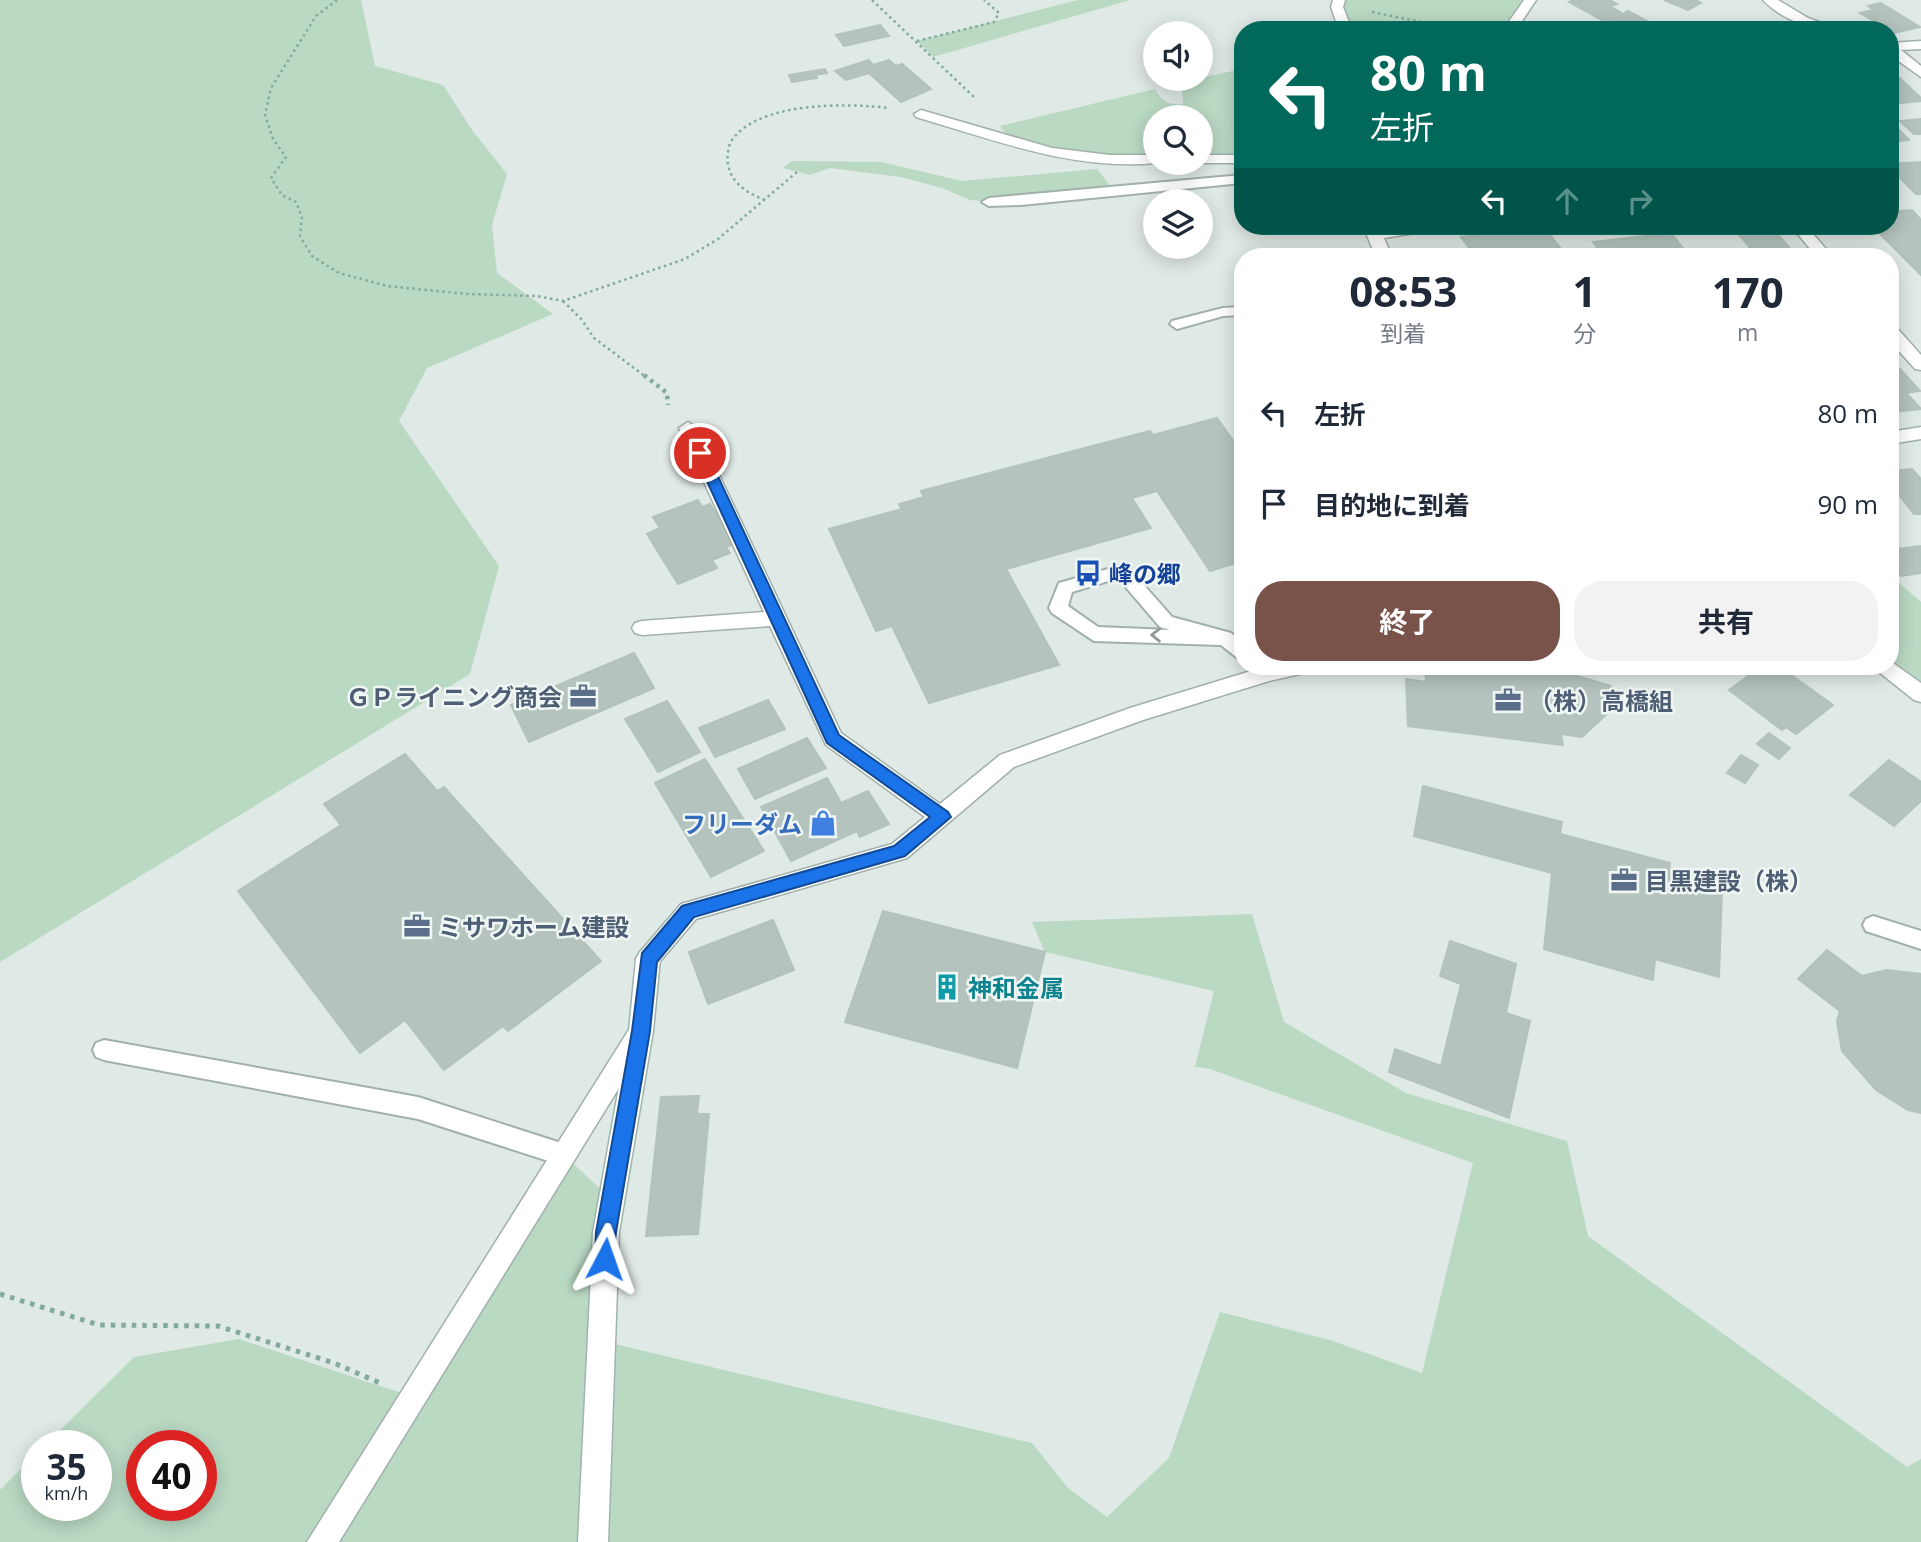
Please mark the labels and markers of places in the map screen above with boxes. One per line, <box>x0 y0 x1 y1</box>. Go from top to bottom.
pin <box>670 423 730 483</box>
place label: 峰の郷 <box>1109 557 1181 590</box>
bus stop icon: 峰の郷 <box>1073 558 1103 588</box>
place label: ＧＰライニング商会 <box>346 680 562 713</box>
office icon: ＧＰライニング商会 <box>568 681 598 711</box>
place label: （株）高橋組 <box>1529 684 1673 717</box>
office icon: （株）高橋組 <box>1493 685 1523 715</box>
place label: フリーダム <box>682 807 802 840</box>
shop icon: フリーダム <box>808 808 838 838</box>
place label: 目黒建設（株） <box>1645 864 1813 897</box>
office icon: 目黒建設（株） <box>1609 865 1639 895</box>
place label: ミサワホーム建設 <box>438 910 629 943</box>
office icon: ミサワホーム建設 <box>402 911 432 941</box>
place label: 神和金属 <box>968 971 1064 1004</box>
building icon: 神和金属 <box>932 972 962 1002</box>

